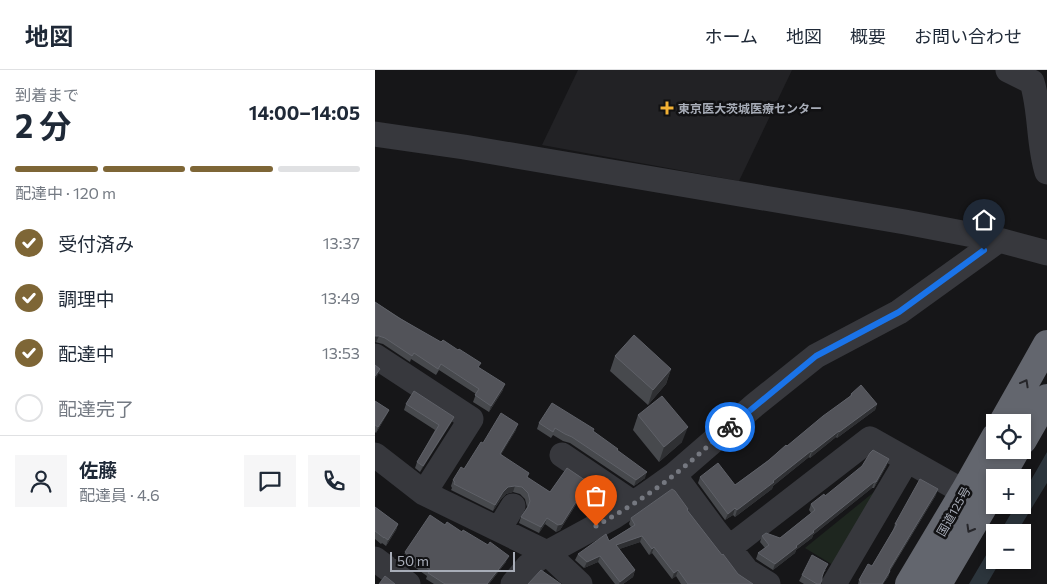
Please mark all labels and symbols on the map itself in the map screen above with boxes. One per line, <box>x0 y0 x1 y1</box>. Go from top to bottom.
marker: 東京医大茨城医療センター <box>660 101 674 115</box>
place label: 東京医大茨城医療センター <box>678 101 822 115</box>
pin <box>963 199 1005 250</box>
one-way arrow <box>1019 380 1029 389</box>
courier <box>705 402 755 452</box>
pin <box>575 475 617 526</box>
street label: 国道125号 <box>933 484 973 538</box>
one-way arrow <box>967 523 977 532</box>
scale bar <box>390 549 515 572</box>

